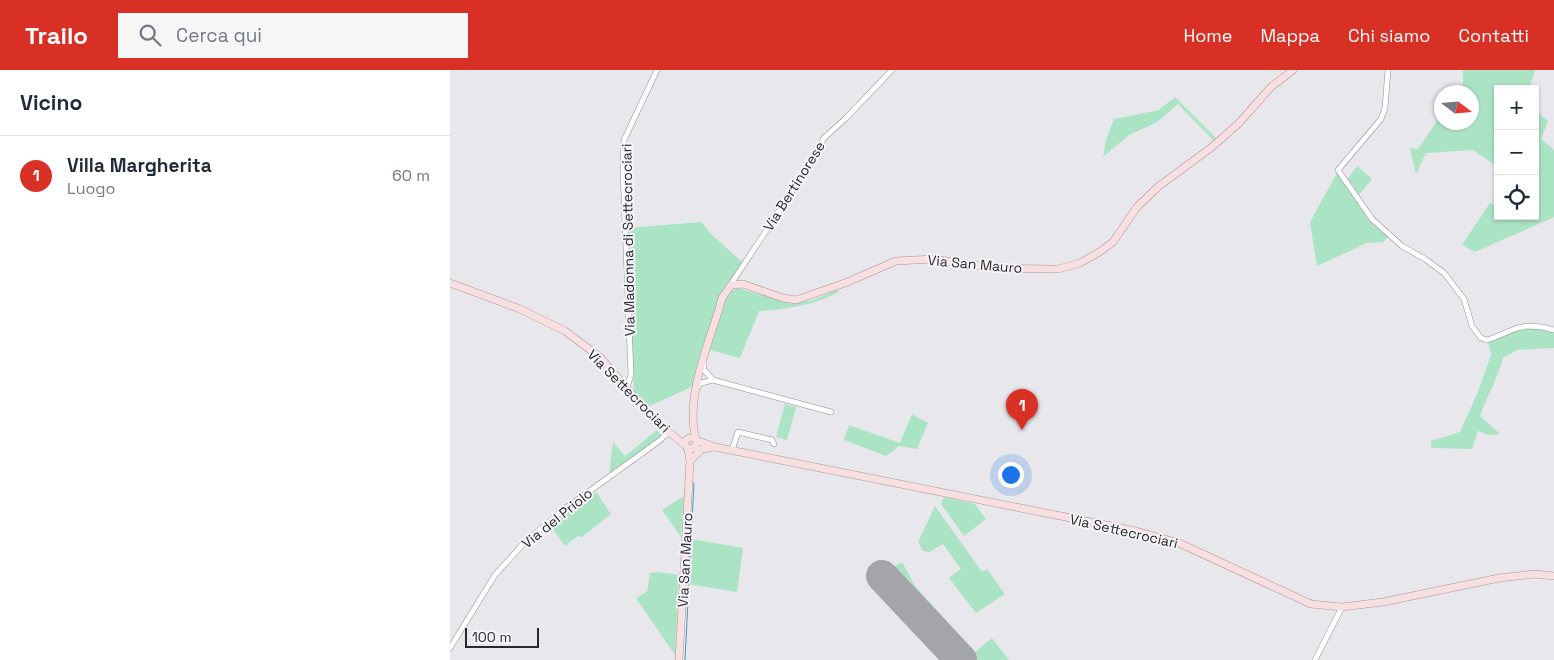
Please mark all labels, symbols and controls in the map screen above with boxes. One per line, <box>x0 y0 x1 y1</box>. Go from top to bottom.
search box <box>118 13 468 58</box>
text: Trailo <box>25 20 88 51</box>
icon: search <box>136 21 164 49</box>
text: Cerca qui <box>176 23 262 48</box>
text: Home <box>1183 24 1233 47</box>
text: Mappa <box>1261 24 1320 47</box>
text: Chi siamo <box>1348 24 1430 47</box>
text: Contatti <box>1458 24 1529 47</box>
north arrow <box>1434 85 1479 130</box>
map controls <box>1494 85 1539 220</box>
button: + <box>1494 85 1539 130</box>
text: Vicino <box>20 89 82 116</box>
button: − <box>1494 130 1539 175</box>
street label: Via Bertinorese <box>759 138 829 234</box>
street label: Via Madonna di Settecrociari <box>617 143 639 337</box>
text: Villa Margherita <box>67 153 212 178</box>
text: 1 <box>32 165 40 186</box>
text: 60 m <box>392 165 430 186</box>
button: locate <box>1494 175 1539 220</box>
text: Luogo <box>67 178 116 199</box>
street label: Via San Mauro <box>927 251 1023 277</box>
street label: Via Settecrociari <box>584 346 674 436</box>
pin: 1 <box>1006 389 1038 430</box>
your location <box>998 462 1024 488</box>
street label: Via del Priolo <box>518 484 596 552</box>
street label: Via Settecrociari <box>1068 510 1180 552</box>
street label: Via San Mauro <box>674 512 696 608</box>
scale bar <box>465 625 539 648</box>
text: 100 m <box>472 628 511 646</box>

